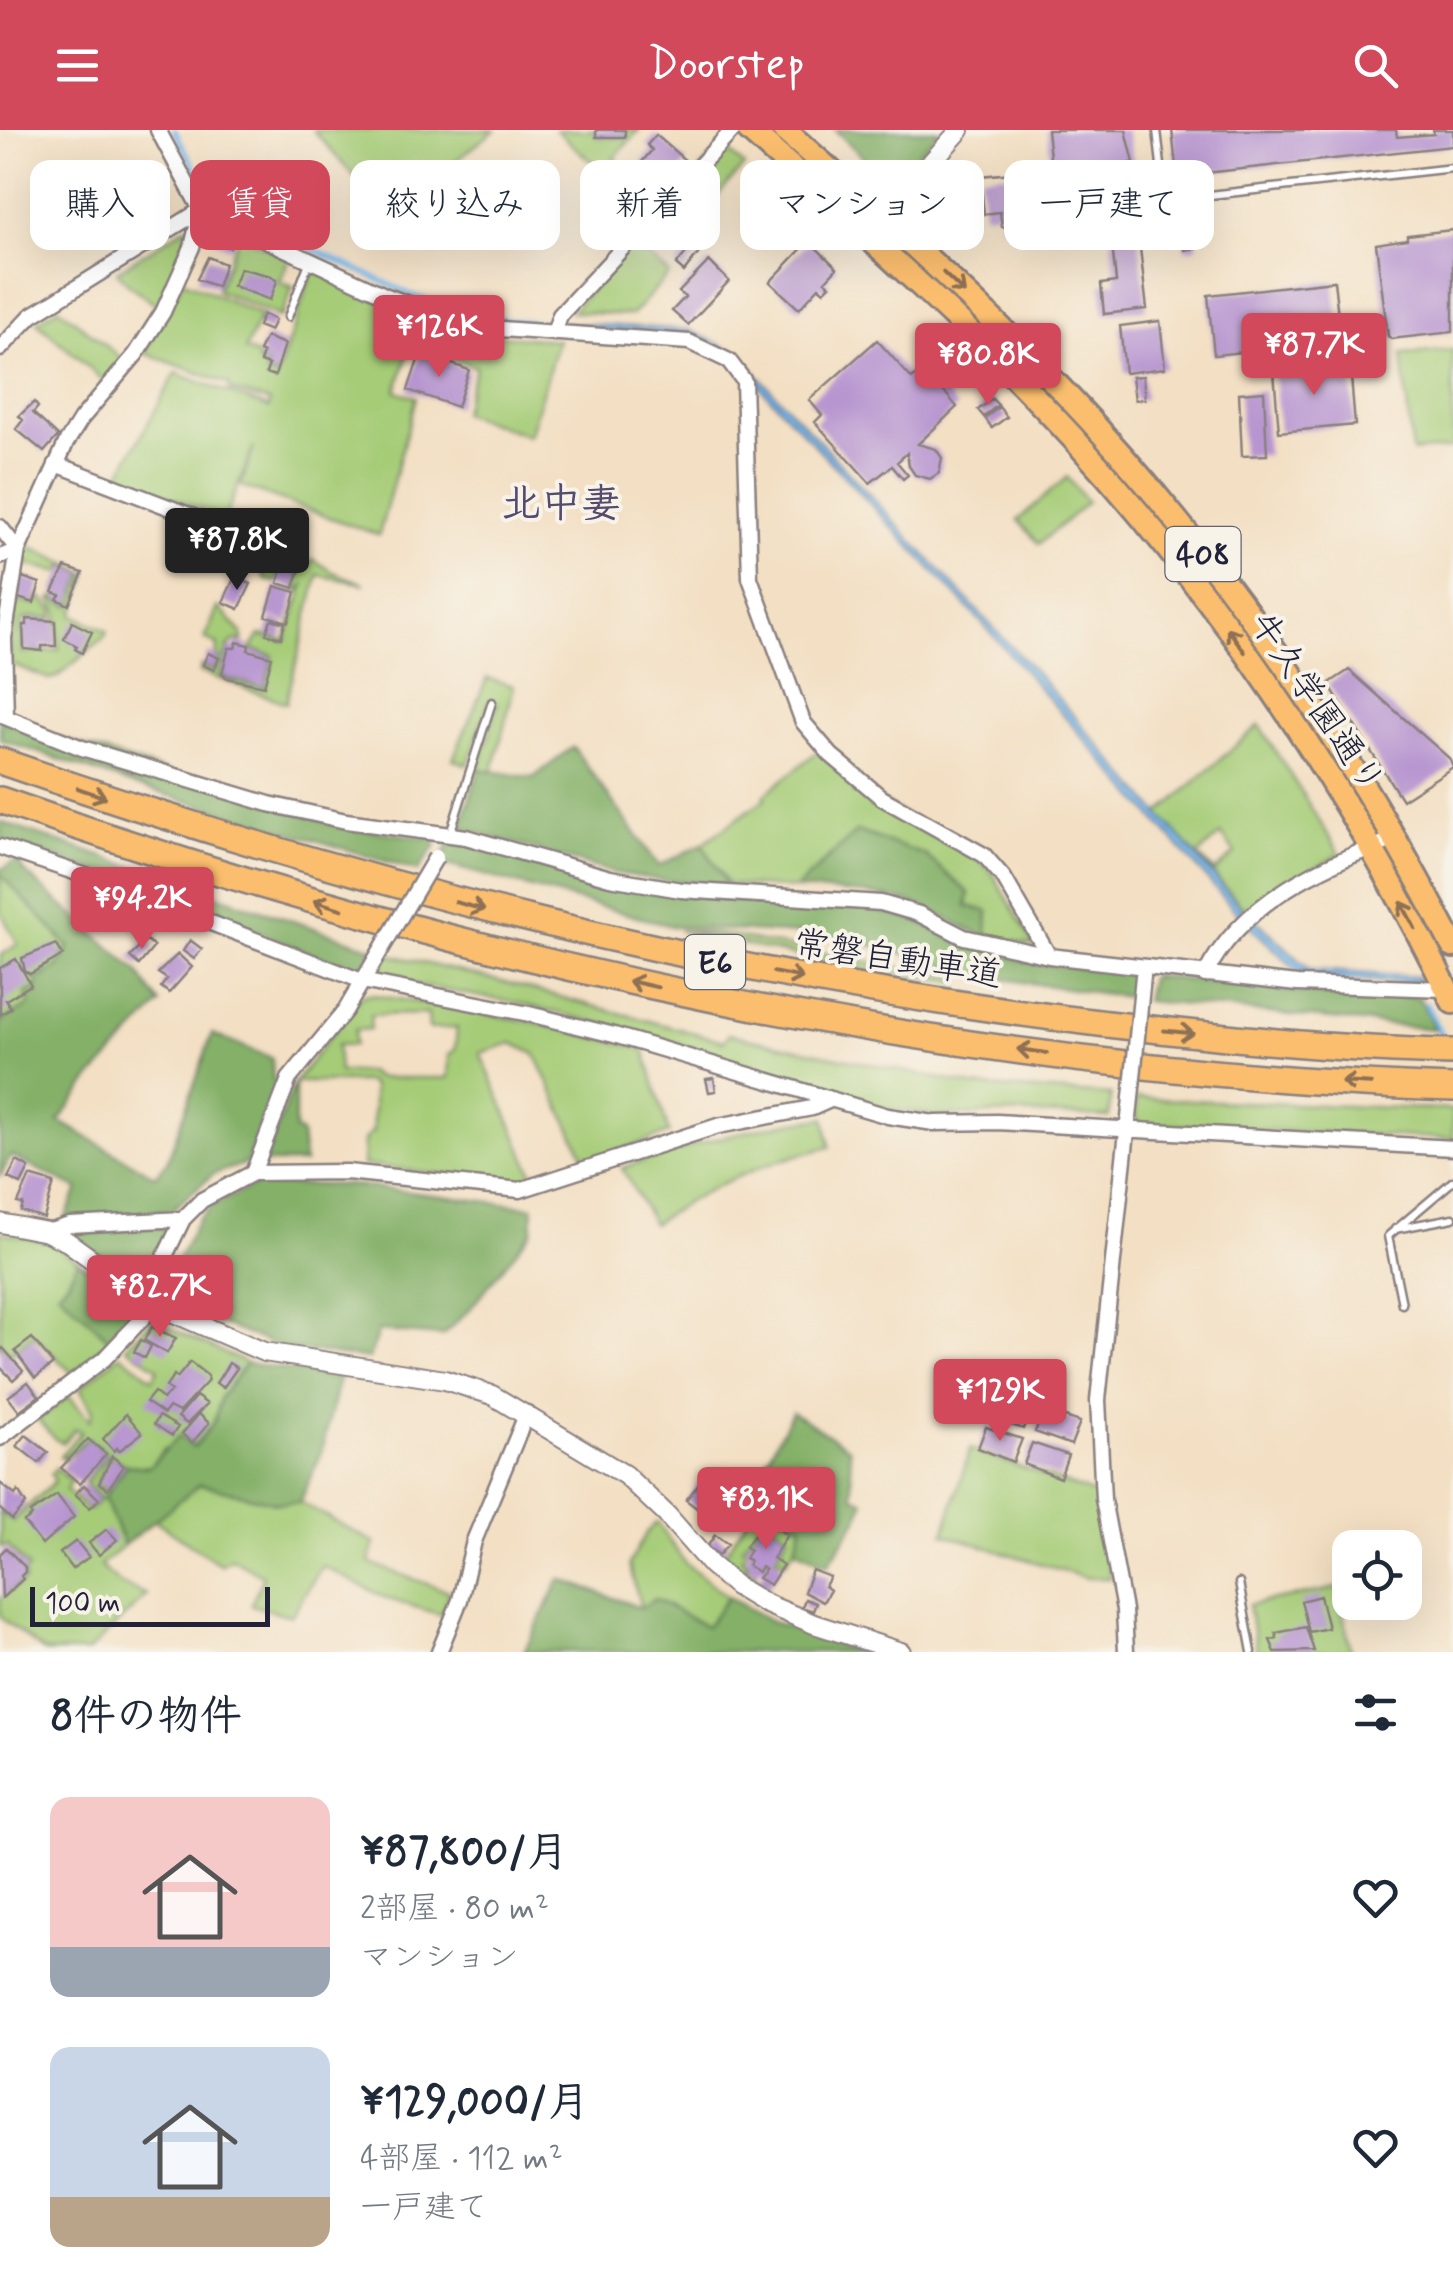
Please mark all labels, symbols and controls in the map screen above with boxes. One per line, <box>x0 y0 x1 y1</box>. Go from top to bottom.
text: Doorstep <box>648 36 805 95</box>
icon: menu <box>50 38 105 93</box>
icon: search <box>1348 38 1403 93</box>
chip: 購入 <box>30 160 170 250</box>
chip: 賃貸 <box>190 160 330 250</box>
chip: 絞り込み <box>350 160 560 250</box>
chip: 新着 <box>580 160 720 250</box>
chip: マンション <box>740 160 984 250</box>
chip: 一戸建て <box>1004 160 1214 250</box>
one-way arrow <box>941 271 966 294</box>
pin: ¥126K <box>369 295 509 380</box>
text: ¥126K <box>395 306 483 348</box>
pin: ¥87.7K <box>1233 313 1395 398</box>
pin: ¥80.8K <box>907 323 1069 408</box>
text: ¥87.7K <box>1263 324 1365 366</box>
text: ¥80.8K <box>937 334 1039 376</box>
district label: 北中妻 <box>501 479 621 531</box>
pin: ¥87.8K <box>156 508 318 593</box>
text: ¥87.8K <box>187 519 287 561</box>
road number: 408 <box>1166 527 1240 581</box>
street label: 牛久学園通り <box>1239 603 1394 803</box>
one-way arrow <box>1226 627 1247 654</box>
one-way arrow <box>76 785 108 803</box>
pin: ¥94.2K <box>61 867 223 952</box>
text: ¥94.2K <box>93 878 191 920</box>
one-way arrow <box>313 895 344 913</box>
one-way arrow <box>453 898 485 916</box>
one-way arrow <box>1398 900 1418 930</box>
street label: 常磐自動車道 <box>790 921 1005 999</box>
road number: E6 <box>685 935 745 989</box>
one-way arrow <box>771 967 803 986</box>
one-way arrow <box>628 974 660 993</box>
one-way arrow <box>1162 1023 1194 1042</box>
one-way arrow <box>1017 1041 1049 1060</box>
one-way arrow <box>1340 1073 1372 1092</box>
pin: ¥82.7K <box>79 1255 241 1340</box>
text: ¥82.7K <box>109 1266 211 1308</box>
pin: ¥129K <box>930 1359 1070 1444</box>
text: ¥129K <box>955 1370 1045 1412</box>
pin: ¥83.1K <box>685 1467 847 1552</box>
text: ¥83.1K <box>719 1478 813 1520</box>
map controls <box>1332 1530 1422 1620</box>
button: locate <box>1332 1530 1422 1620</box>
scale bar <box>30 1582 270 1626</box>
text: 100 m <box>45 1586 120 1623</box>
icon: filters <box>1348 1685 1403 1740</box>
text: 8件の物件 <box>50 1690 242 1745</box>
text: ¥87,800/月 <box>360 1826 569 1881</box>
icon: home <box>130 1837 250 1957</box>
icon: heart <box>1348 1870 1403 1925</box>
text: 2部屋 · 80 m² <box>360 1888 549 1930</box>
text: マンション <box>360 1937 519 1979</box>
text: ¥129,000/月 <box>360 2076 589 2131</box>
icon: home <box>130 2087 250 2207</box>
icon: heart <box>1348 2120 1403 2175</box>
text: 4部屋 · 112 m² <box>360 2138 563 2180</box>
text: 一戸建て <box>360 2187 488 2229</box>

